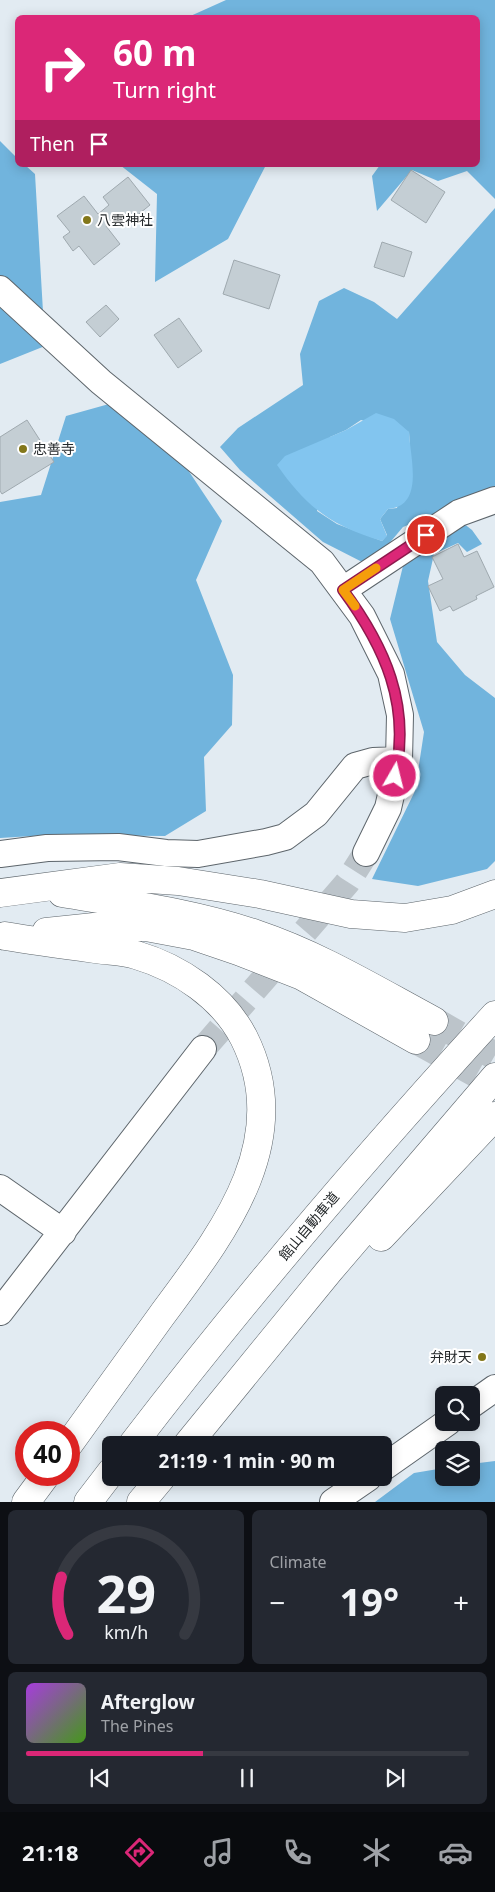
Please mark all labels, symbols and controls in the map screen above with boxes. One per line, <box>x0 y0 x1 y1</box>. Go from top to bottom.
text: 60 m <box>113 29 196 76</box>
icon: right <box>30 35 95 100</box>
text: Turn right <box>113 74 216 104</box>
icon: arrive <box>85 130 113 158</box>
text: Then <box>30 131 75 157</box>
place label: 八雲神社 <box>97 210 153 229</box>
marker: 八雲神社 <box>81 214 93 226</box>
place label: 忠善寺 <box>33 439 75 458</box>
marker: 忠善寺 <box>17 443 29 455</box>
pin <box>405 514 447 556</box>
icon: arrive <box>412 521 440 549</box>
position arrow <box>368 749 420 801</box>
street label: 館山自動車道 <box>274 1187 343 1264</box>
place label: 弁財天 <box>430 1347 472 1366</box>
marker: 弁財天 <box>476 1351 488 1363</box>
map controls <box>435 1386 480 1486</box>
button: search <box>435 1386 480 1431</box>
speed limit sign: 40 <box>15 1421 80 1486</box>
button: layers <box>435 1441 480 1486</box>
text: 21:19 · 1 min · 90 m <box>159 1448 335 1474</box>
text: Climate <box>270 1551 327 1573</box>
text: 29 <box>96 1557 156 1628</box>
text: 19° <box>339 1575 399 1627</box>
text: − <box>270 1583 286 1621</box>
text: + <box>453 1583 469 1621</box>
text: km/h <box>104 1620 148 1644</box>
text: Afterglow <box>101 1689 195 1715</box>
text: The Pines <box>101 1715 173 1737</box>
icon: previous <box>86 1764 114 1792</box>
icon: pause <box>233 1764 261 1792</box>
icon: next <box>381 1764 409 1792</box>
icon: directions <box>122 1835 157 1870</box>
icon: music <box>201 1835 236 1870</box>
icon: phone <box>280 1835 315 1870</box>
icon: climate <box>359 1835 394 1870</box>
icon: car <box>438 1835 473 1870</box>
text: 21:18 <box>22 1837 78 1867</box>

